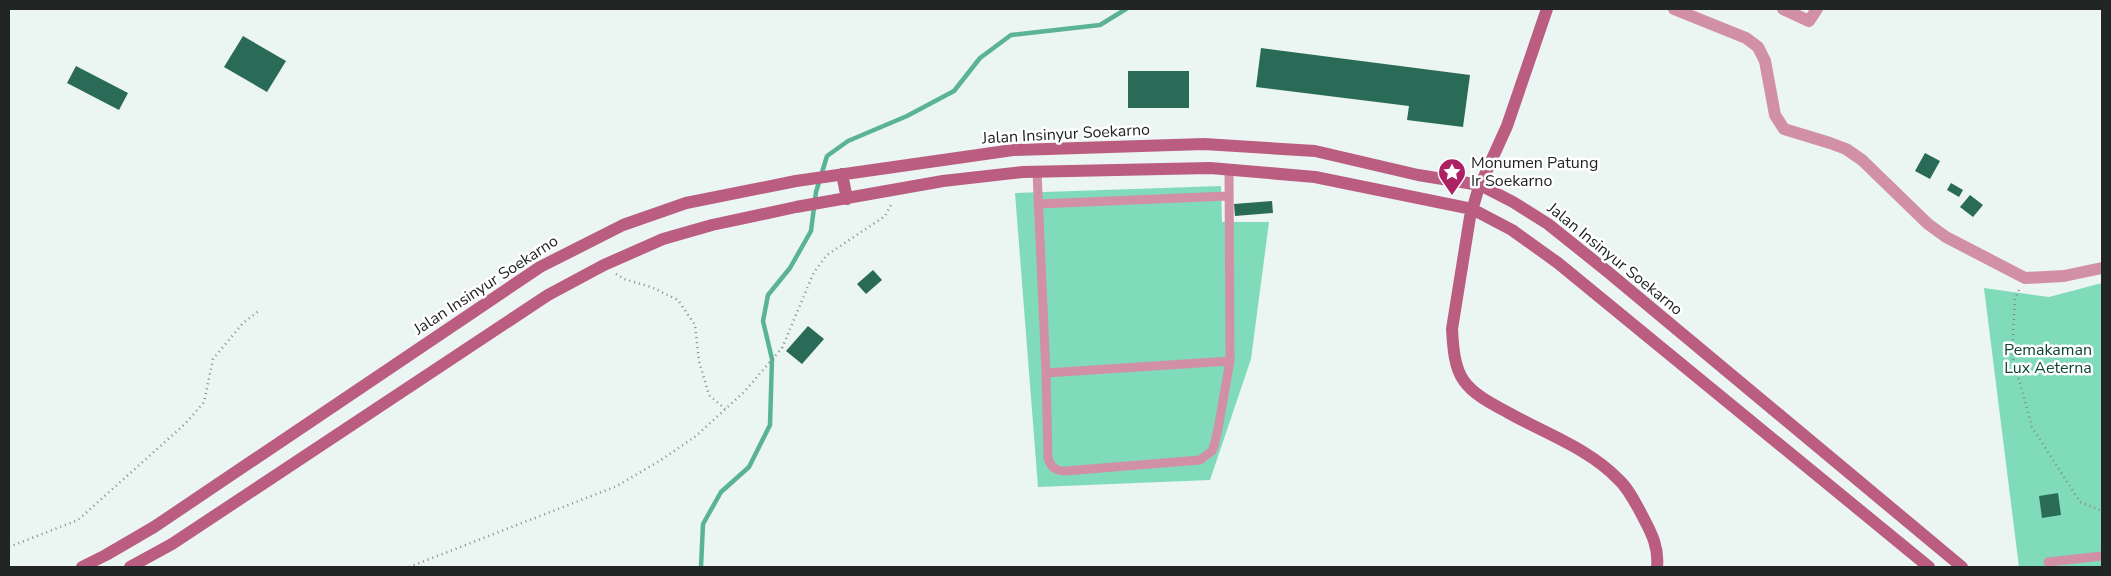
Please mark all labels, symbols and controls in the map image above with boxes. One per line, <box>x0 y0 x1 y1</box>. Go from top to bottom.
street label: Jalan Insinyur Soekarno <box>980 119 1151 149</box>
place label: Monumen Patung Ir Soekarno <box>1471 152 1598 192</box>
place icon: Monumen Patung Ir Soekarno <box>1437 157 1467 196</box>
street label: Jalan Insinyur Soekarno <box>1542 197 1687 320</box>
street label: Jalan Insinyur Soekarno <box>409 230 563 341</box>
park label: Pemakaman Lux Aeterna <box>2004 339 2092 379</box>

